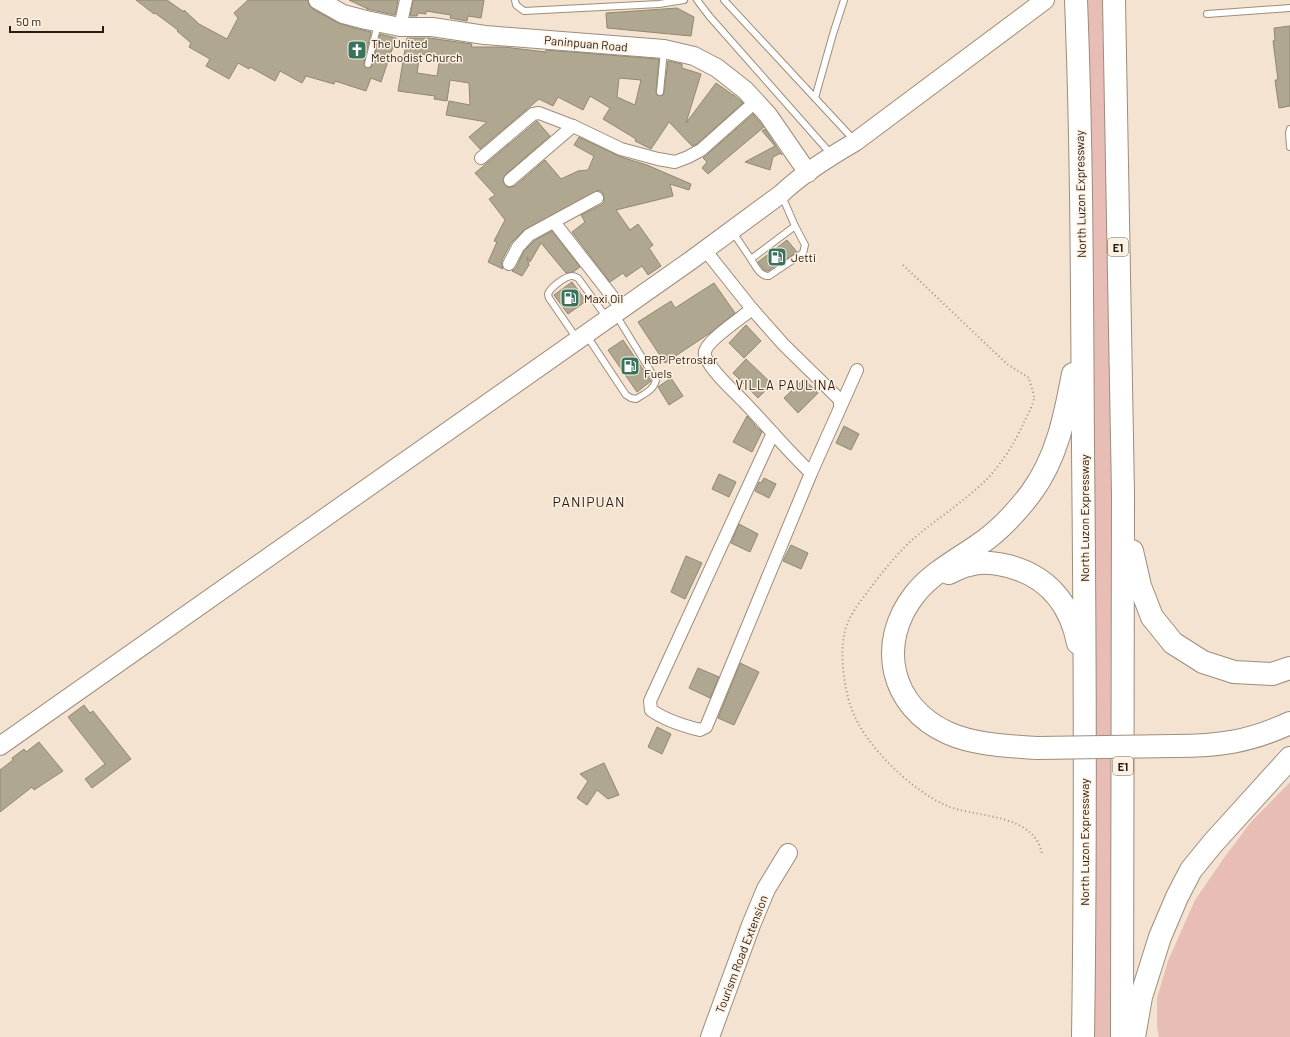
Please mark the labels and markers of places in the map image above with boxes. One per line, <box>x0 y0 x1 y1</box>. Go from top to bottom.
place label: The United Methodist Church <box>371 36 463 64</box>
church icon: The United Methodist Church <box>346 39 368 61</box>
fuel station icon: Jetti <box>766 246 788 268</box>
place label: Jetti <box>791 250 816 264</box>
fuel station icon: Maxi Oil <box>559 287 581 309</box>
place label: Maxi Oil <box>584 291 623 305</box>
place label: RBP Petrostar Fuels <box>644 352 718 380</box>
fuel station icon: RBP Petrostar Fuels <box>619 355 641 377</box>

